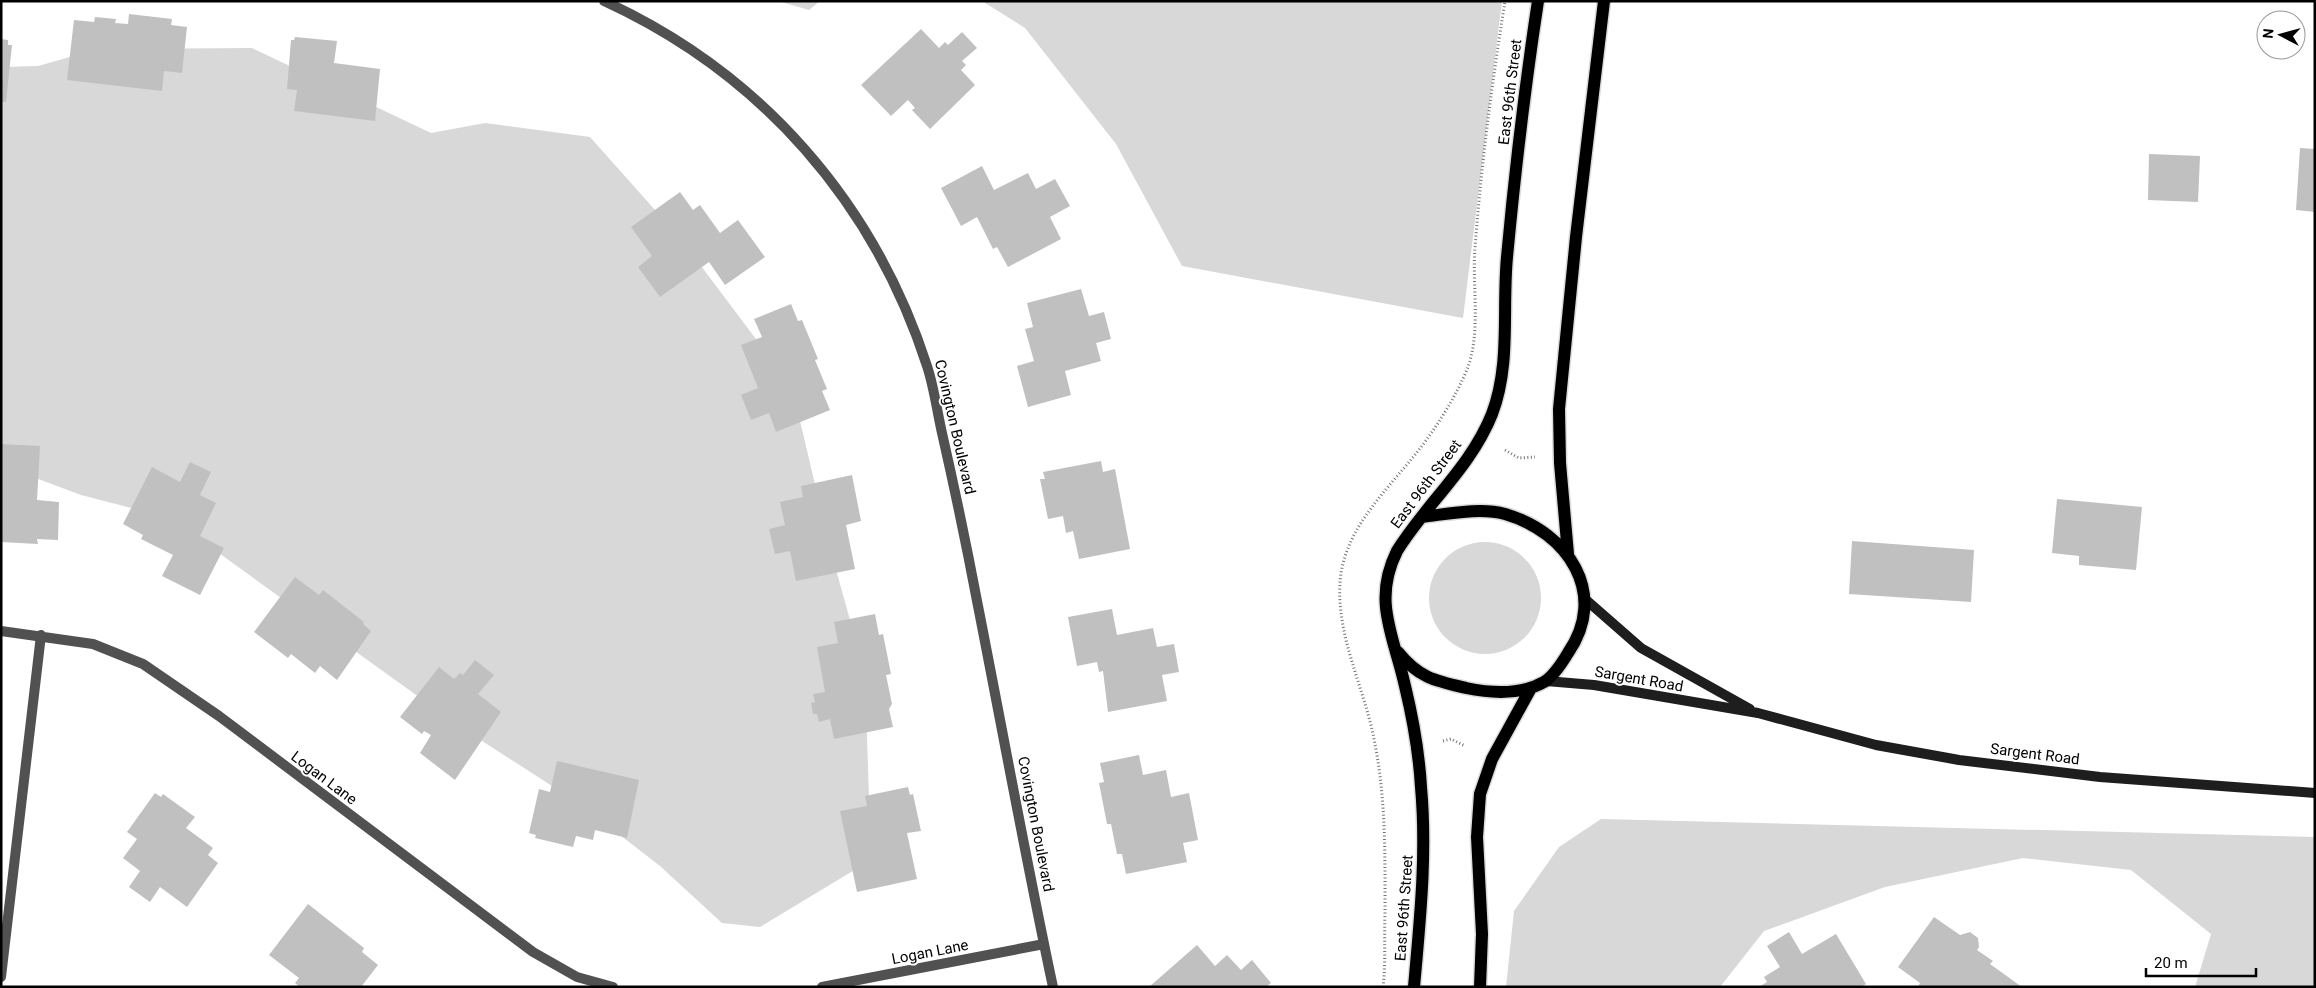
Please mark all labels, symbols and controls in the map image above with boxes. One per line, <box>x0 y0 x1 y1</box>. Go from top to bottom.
north arrow <box>2256 10 2306 60</box>
text: N <box>2260 28 2277 39</box>
street label: East 96th Street <box>1495 38 1525 146</box>
street label: Covington Boulevard <box>931 358 979 496</box>
street label: East 96th Street <box>1387 436 1465 532</box>
street label: Sargent Road <box>1593 662 1685 696</box>
street label: Sargent Road <box>1989 740 2081 768</box>
street label: Logan Lane <box>288 747 360 809</box>
street label: Covington Boulevard <box>1014 755 1058 893</box>
street label: East 96th Street <box>1391 854 1417 962</box>
street label: Logan Lane <box>890 936 970 968</box>
scale bar <box>2146 946 2256 978</box>
text: 20 m <box>2154 954 2188 972</box>

